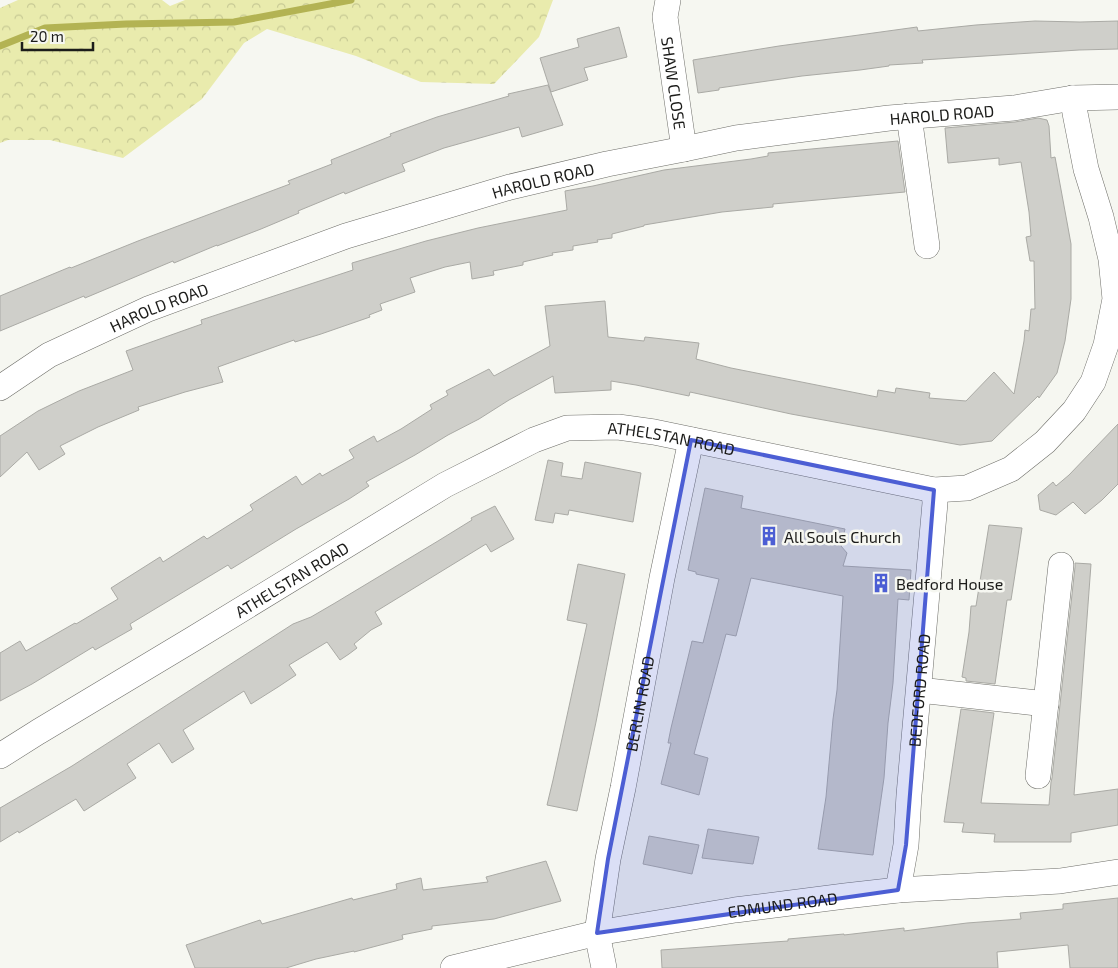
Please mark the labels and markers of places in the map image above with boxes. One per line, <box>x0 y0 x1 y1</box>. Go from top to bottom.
building icon: All Souls Church <box>758 525 780 547</box>
place label: All Souls Church <box>784 527 901 546</box>
building icon: Bedford House <box>870 572 892 594</box>
place label: Bedford House <box>896 574 1003 593</box>

